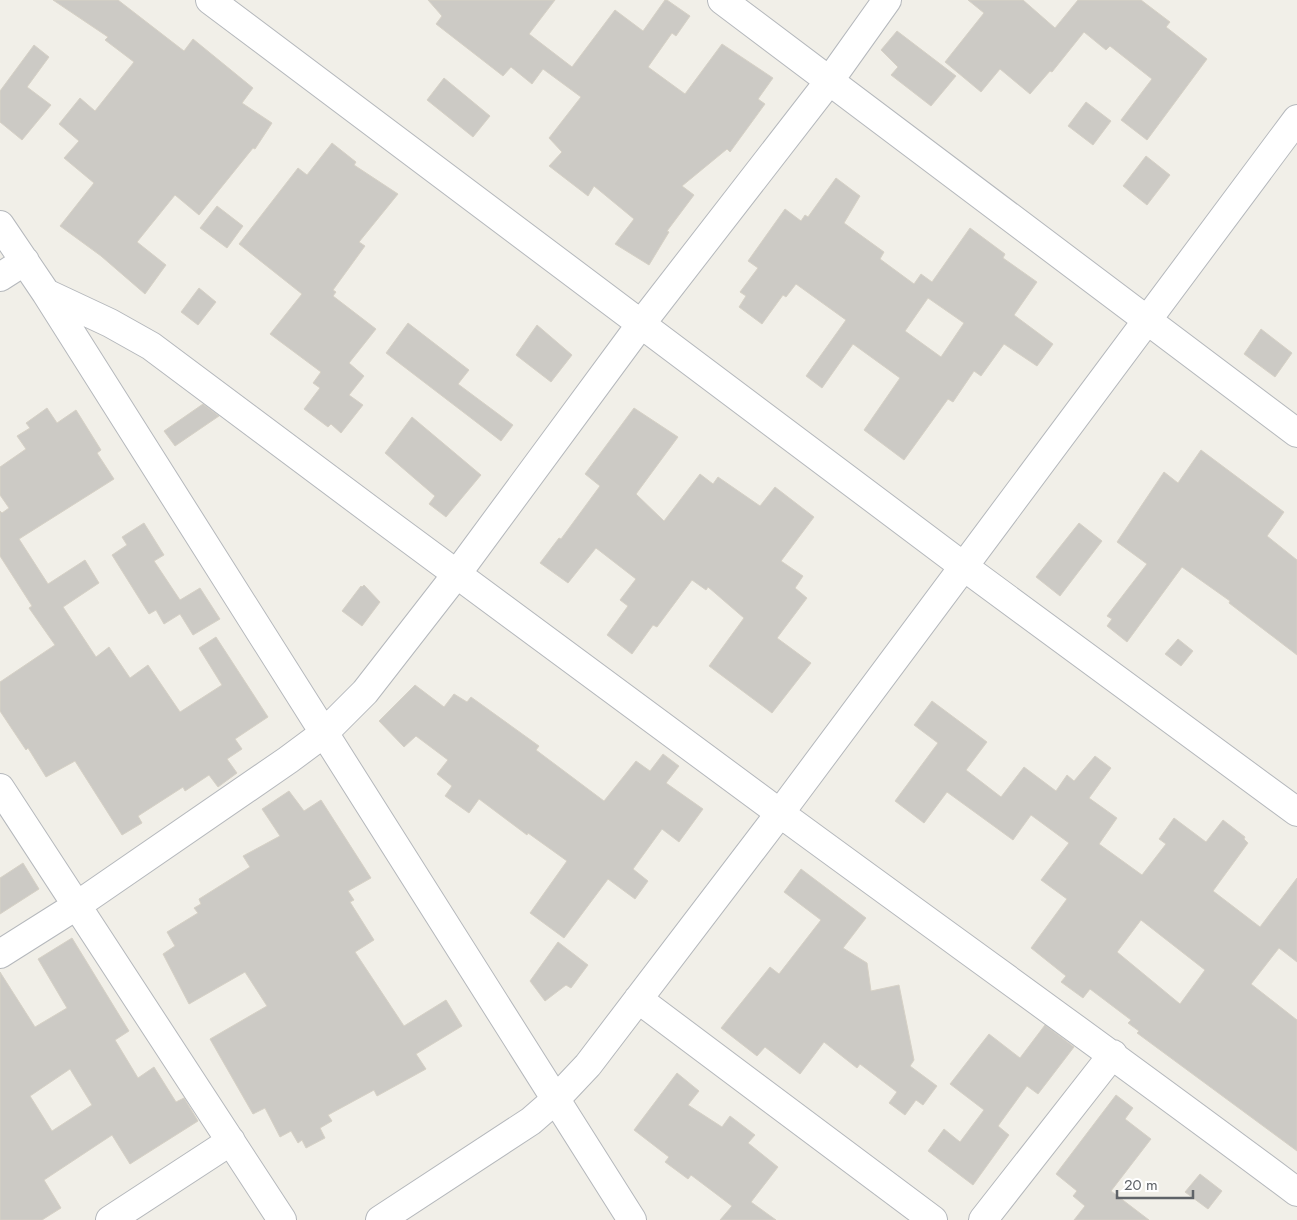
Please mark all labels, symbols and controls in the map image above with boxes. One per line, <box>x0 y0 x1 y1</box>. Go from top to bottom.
scale bar <box>1117 1168 1193 1200</box>
text: 20 m <box>1124 1174 1158 1196</box>

